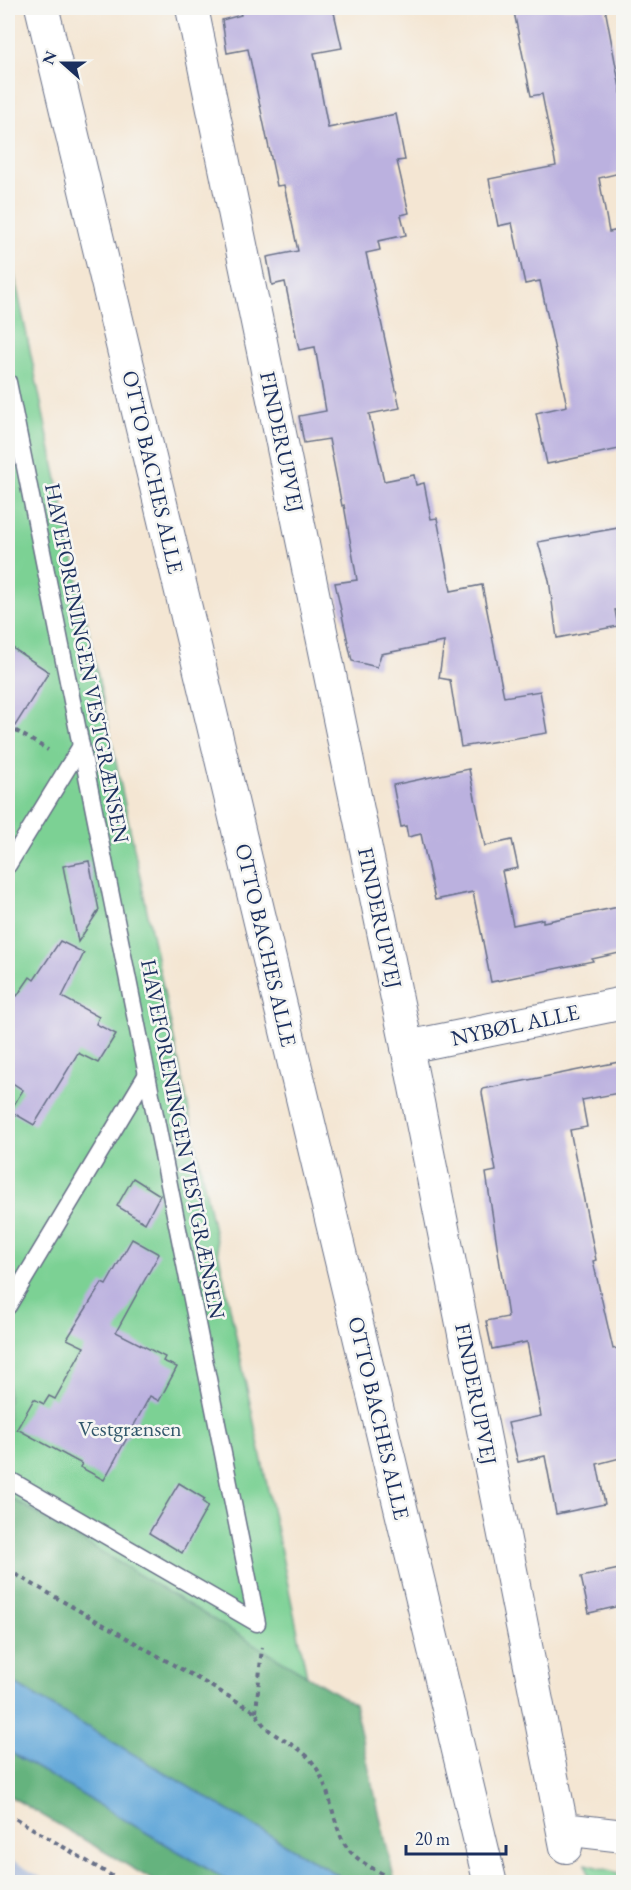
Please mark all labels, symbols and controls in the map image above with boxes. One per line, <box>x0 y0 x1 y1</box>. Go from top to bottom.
north arrow <box>33 33 93 93</box>
text: N <box>37 48 62 68</box>
street label: OTTO BACHES ALLE <box>115 367 191 577</box>
street label: FINDERUPVEJ <box>253 369 311 515</box>
street label: HAVEFORENINGEN VESTGRÆNSEN <box>38 481 136 846</box>
street label: OTTO BACHES ALLE <box>228 840 304 1050</box>
street label: FINDERUPVEJ <box>351 845 409 991</box>
street label: HAVEFORENINGEN VESTGRÆNSEN <box>134 957 232 1322</box>
street label: NYBØL ALLE <box>448 997 582 1053</box>
street label: OTTO BACHES ALLE <box>341 1313 417 1523</box>
street label: FINDERUPVEJ <box>448 1321 504 1467</box>
park label: Vestgrænsen <box>78 1414 182 1443</box>
scale bar <box>406 1818 506 1856</box>
text: 20 m <box>415 1827 450 1850</box>

